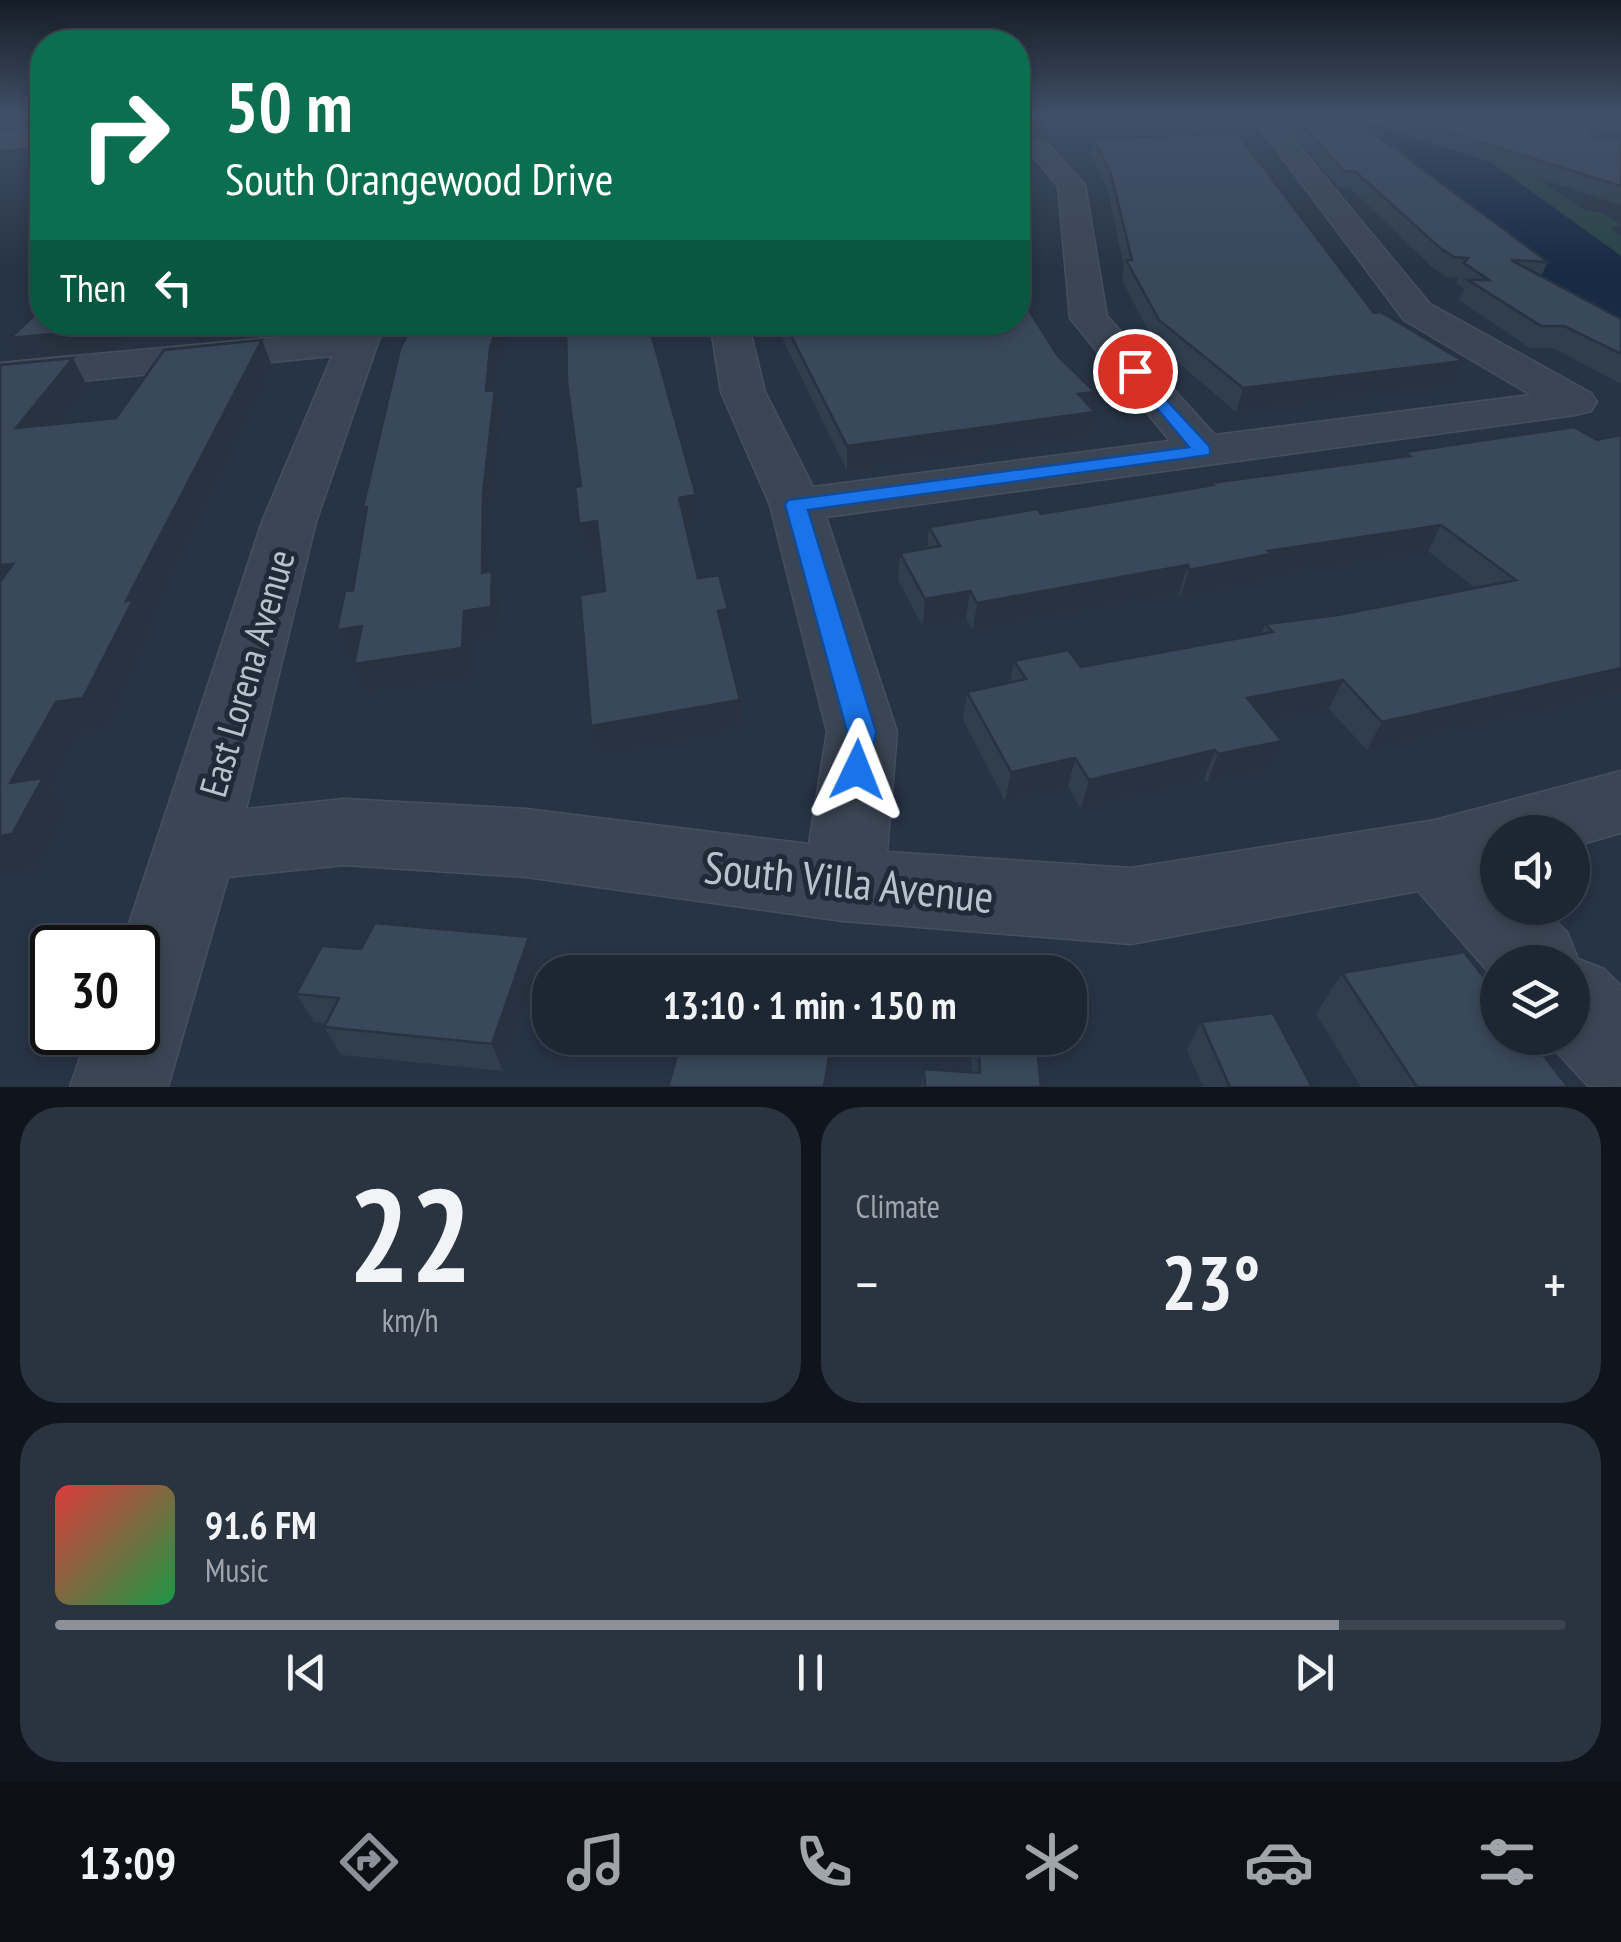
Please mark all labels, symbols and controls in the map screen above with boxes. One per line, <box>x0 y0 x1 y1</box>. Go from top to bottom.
text: 50 m <box>225 61 353 151</box>
icon: right <box>60 70 190 200</box>
text: South Orangewood Drive <box>225 149 613 207</box>
icon: left <box>146 260 201 315</box>
text: Then <box>60 263 126 312</box>
pin <box>1093 329 1178 414</box>
icon: arrive <box>1108 344 1163 399</box>
street label: East Lorena Avenue <box>187 544 305 802</box>
position arrow <box>805 718 909 822</box>
map controls <box>1480 815 1590 1055</box>
button: sound <box>1480 815 1590 925</box>
street label: South Villa Avenue <box>701 837 997 925</box>
speed limit sign: 30 <box>30 925 160 1055</box>
button: layers <box>1480 945 1590 1055</box>
text: 13:10 · 1 min · 150 m <box>663 980 956 1029</box>
text: 22 <box>348 1150 472 1318</box>
text: Climate <box>856 1185 940 1227</box>
text: 23° <box>1161 1234 1260 1331</box>
text: − <box>856 1248 878 1319</box>
text: + <box>1543 1248 1566 1319</box>
text: km/h <box>382 1299 439 1341</box>
text: 91.6 FM <box>205 1500 317 1549</box>
text: Music <box>205 1549 268 1591</box>
icon: previous <box>279 1645 334 1700</box>
icon: pause <box>783 1645 838 1700</box>
icon: next <box>1287 1645 1342 1700</box>
icon: directions <box>334 1827 404 1897</box>
icon: music <box>561 1827 631 1897</box>
icon: phone <box>789 1827 859 1897</box>
icon: climate <box>1017 1827 1087 1897</box>
icon: car <box>1244 1827 1314 1897</box>
icon: filters <box>1472 1827 1542 1897</box>
text: 13:09 <box>79 1833 176 1891</box>

